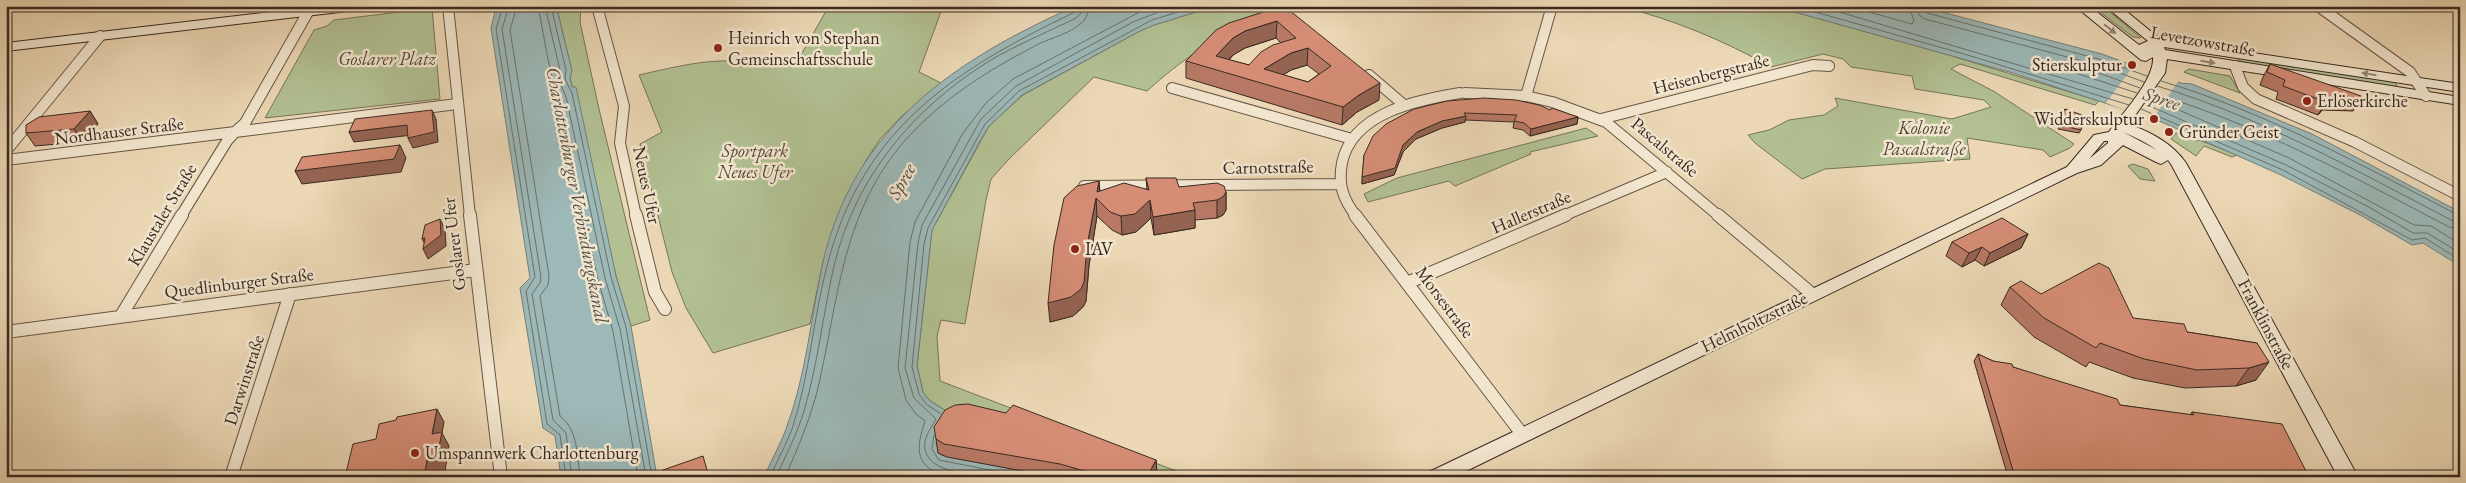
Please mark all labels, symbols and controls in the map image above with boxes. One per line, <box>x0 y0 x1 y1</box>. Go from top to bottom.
street label: Levetzowstraße <box>2149 20 2257 61</box>
one-way arrow <box>2103 23 2116 34</box>
place label: Heinrich von Stephan Gemeinschaftsschule <box>728 26 880 70</box>
marker: Heinrich von Stephan Gemeinschaftsschule <box>712 42 724 54</box>
park label: Goslarer Platz <box>338 47 437 70</box>
street label: Heisenbergstraße <box>1650 48 1772 99</box>
place label: Stierskulptur <box>2032 53 2122 76</box>
one-way arrow <box>2200 58 2216 66</box>
marker: Stierskulptur <box>2126 59 2138 71</box>
water label: Charlottenburger Verbindungskanal <box>540 65 615 326</box>
one-way arrow <box>2360 70 2376 78</box>
water label: Spree <box>2139 81 2184 116</box>
place label: Erlöserkirche <box>2317 89 2408 112</box>
marker: Erlöserkirche <box>2301 95 2313 107</box>
place label: Widderskulptur <box>2034 107 2144 130</box>
street label: Nordhauser Straße <box>53 111 185 150</box>
street label: Pascalstraße <box>1627 112 1704 182</box>
marker: Widderskulptur <box>2148 113 2160 125</box>
park label: Kolonie Pascalstraße <box>1882 116 1966 161</box>
place label: Gründer Geist <box>2179 120 2279 143</box>
marker: Gründer Geist <box>2163 126 2175 138</box>
park label: Sportpark Neues Ufer <box>717 139 794 184</box>
street label: Neues Ufer <box>628 144 667 226</box>
street label: Carnotstraße <box>1222 154 1314 179</box>
water label: Spree <box>881 158 922 205</box>
street label: Klaustaler Straße <box>122 159 201 270</box>
street label: Hallerstraße <box>1488 185 1574 239</box>
street label: Goslarer Ufer <box>436 196 471 292</box>
place label: IAV <box>1085 237 1114 260</box>
marker: IAV <box>1069 243 1081 255</box>
street label: Morsestraße <box>1411 261 1480 342</box>
street label: Quedlinburger Straße <box>163 262 315 303</box>
street label: Franklinstraße <box>2233 275 2300 373</box>
street label: Helmholtzstraße <box>1697 286 1811 357</box>
street label: Darwinstraße <box>218 332 269 428</box>
place label: Umspannwerk Charlottenburg <box>425 441 639 464</box>
marker: Umspannwerk Charlottenburg <box>409 447 421 459</box>

